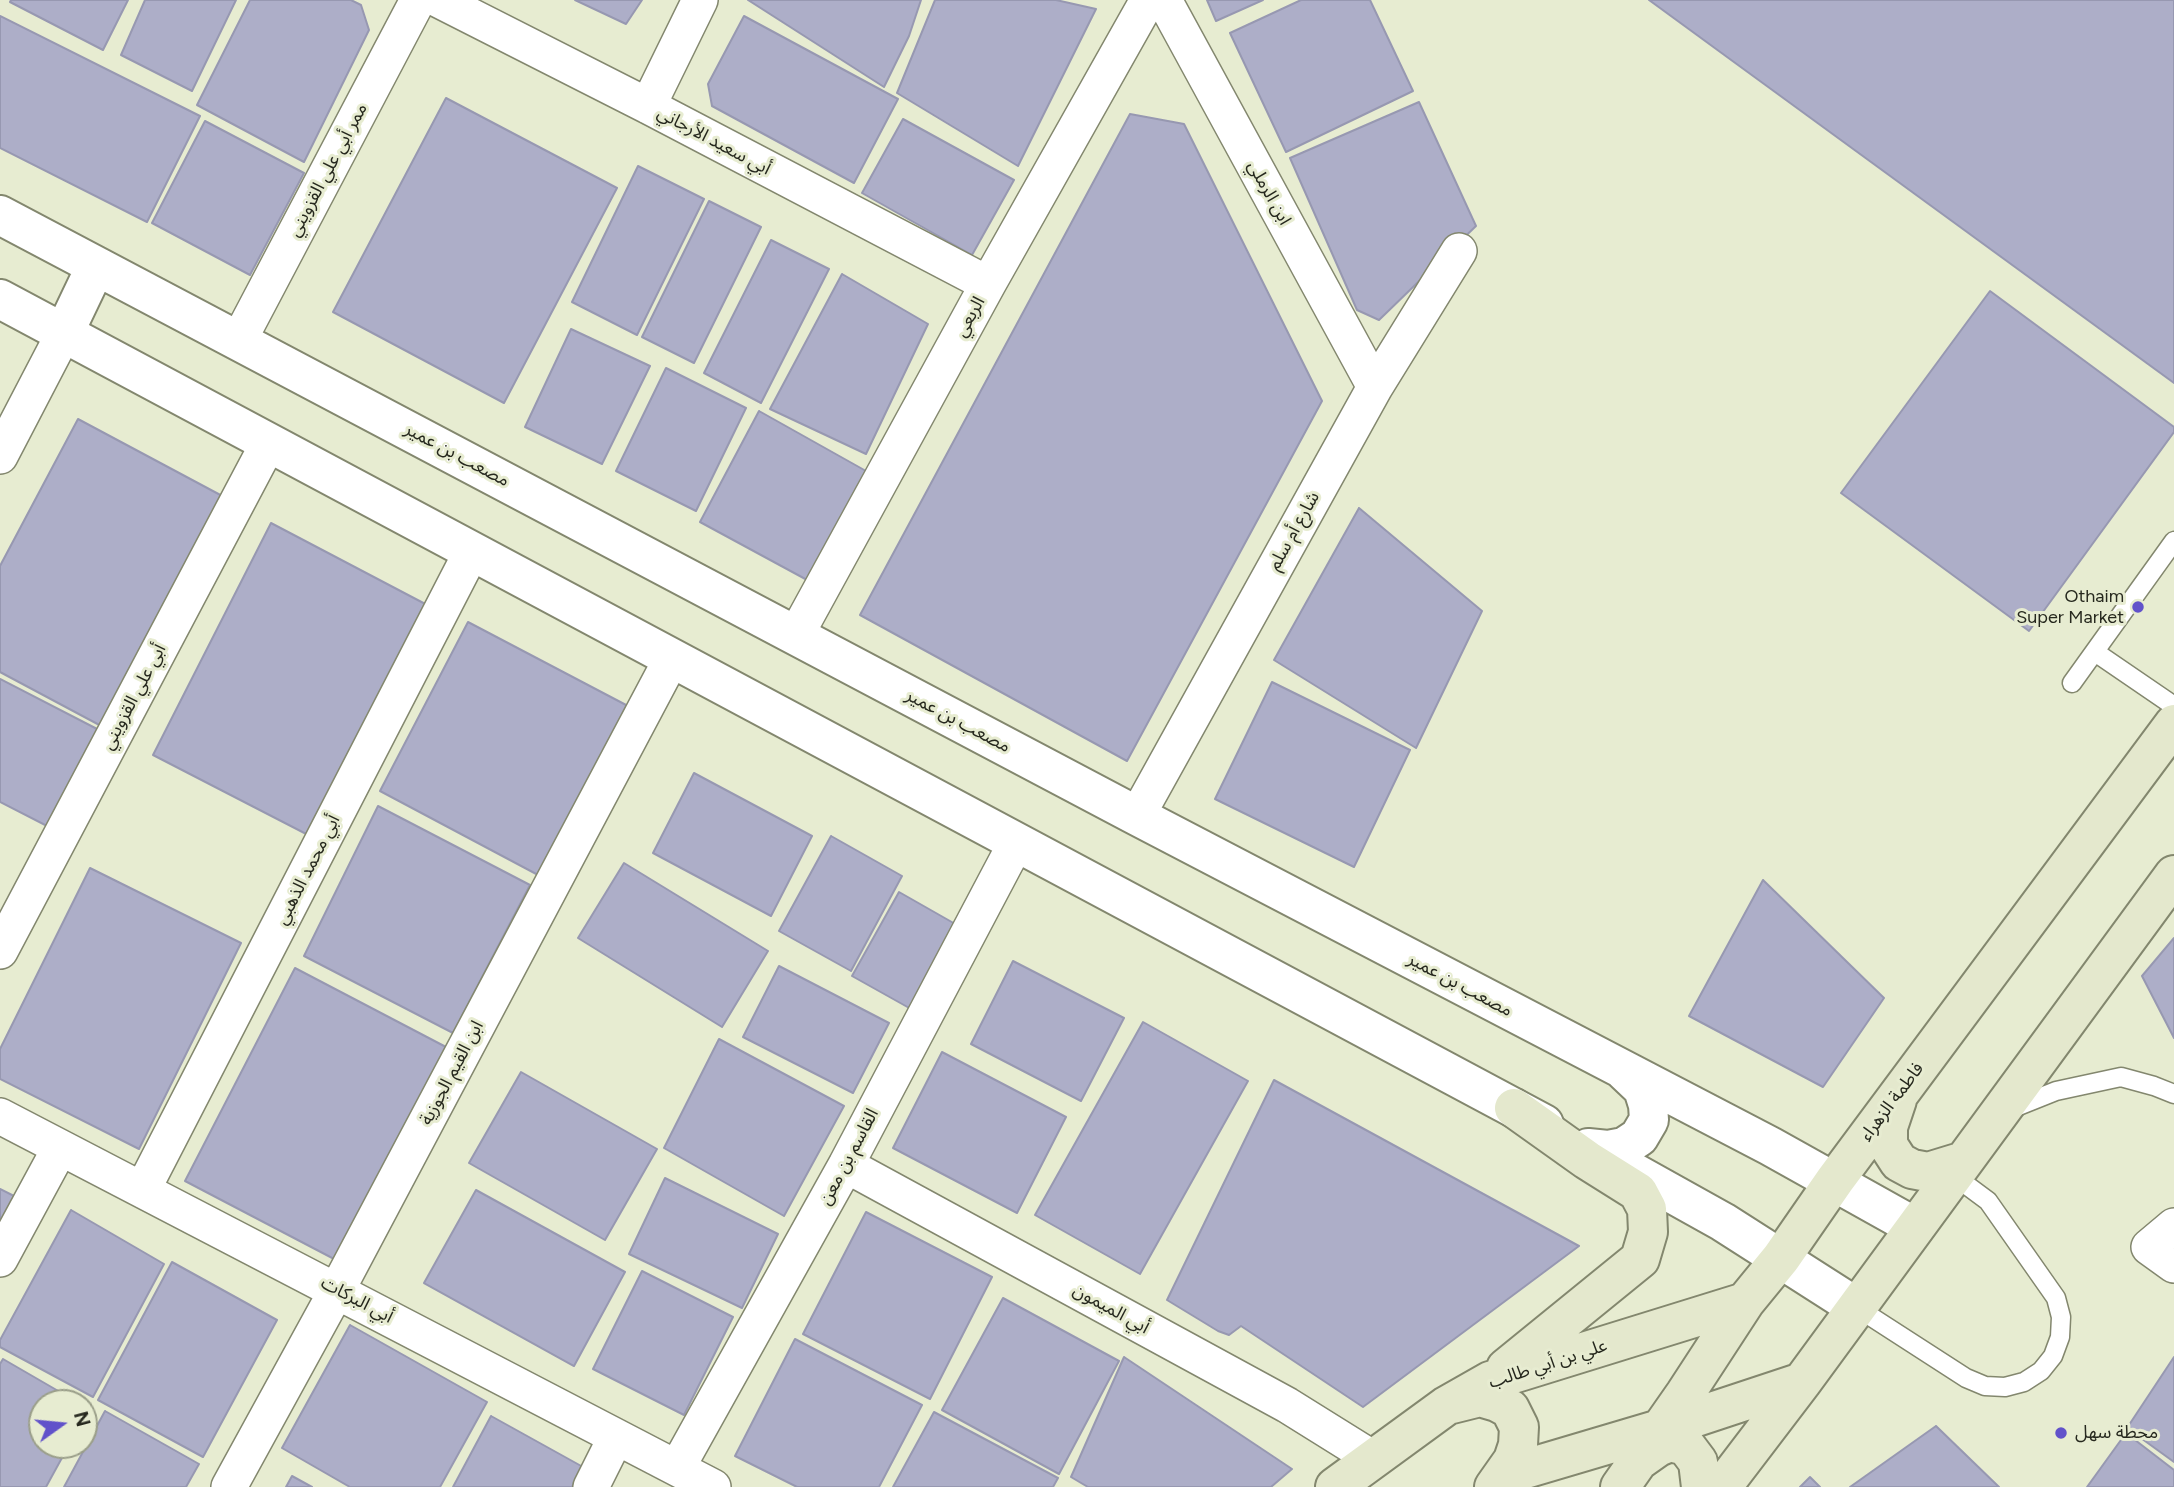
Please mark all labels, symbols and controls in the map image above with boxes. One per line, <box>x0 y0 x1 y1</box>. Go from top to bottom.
street label: ممر أبي علي القزويني <box>284 100 372 240</box>
street label: أبي سعيد الأرجاني <box>653 102 775 180</box>
street label: ابن الرملي <box>1243 157 1295 229</box>
street label: الربعي <box>950 293 990 341</box>
street label: مصعب بن عمير <box>401 418 513 492</box>
street label: شارع أم سلم <box>1264 488 1324 574</box>
place label: Othaim Super Market <box>2016 586 2124 628</box>
marker: Othaim Super Market <box>2130 599 2146 615</box>
street label: أبي علي القزويني <box>97 640 171 754</box>
street label: مصعب بن عمير <box>902 684 1014 758</box>
street label: أبي محمد الذهبي <box>271 811 345 929</box>
street label: مصعب بن عمير <box>1404 948 1516 1022</box>
street label: ابن القيم الجوزية <box>415 1017 489 1129</box>
street label: فاطمة الزهراء <box>1855 1058 1929 1146</box>
street label: القاسم بن معن <box>815 1105 883 1209</box>
street label: أبي البركات <box>317 1272 397 1328</box>
street label: أبي الميمون <box>1069 1279 1153 1339</box>
street label: علي بن أبي طالب <box>1486 1335 1610 1393</box>
north arrow <box>28 1389 98 1459</box>
text: N <box>69 1409 95 1429</box>
place label: محطة سهل <box>2075 1422 2158 1444</box>
marker: محطة سهل <box>2053 1425 2069 1441</box>

